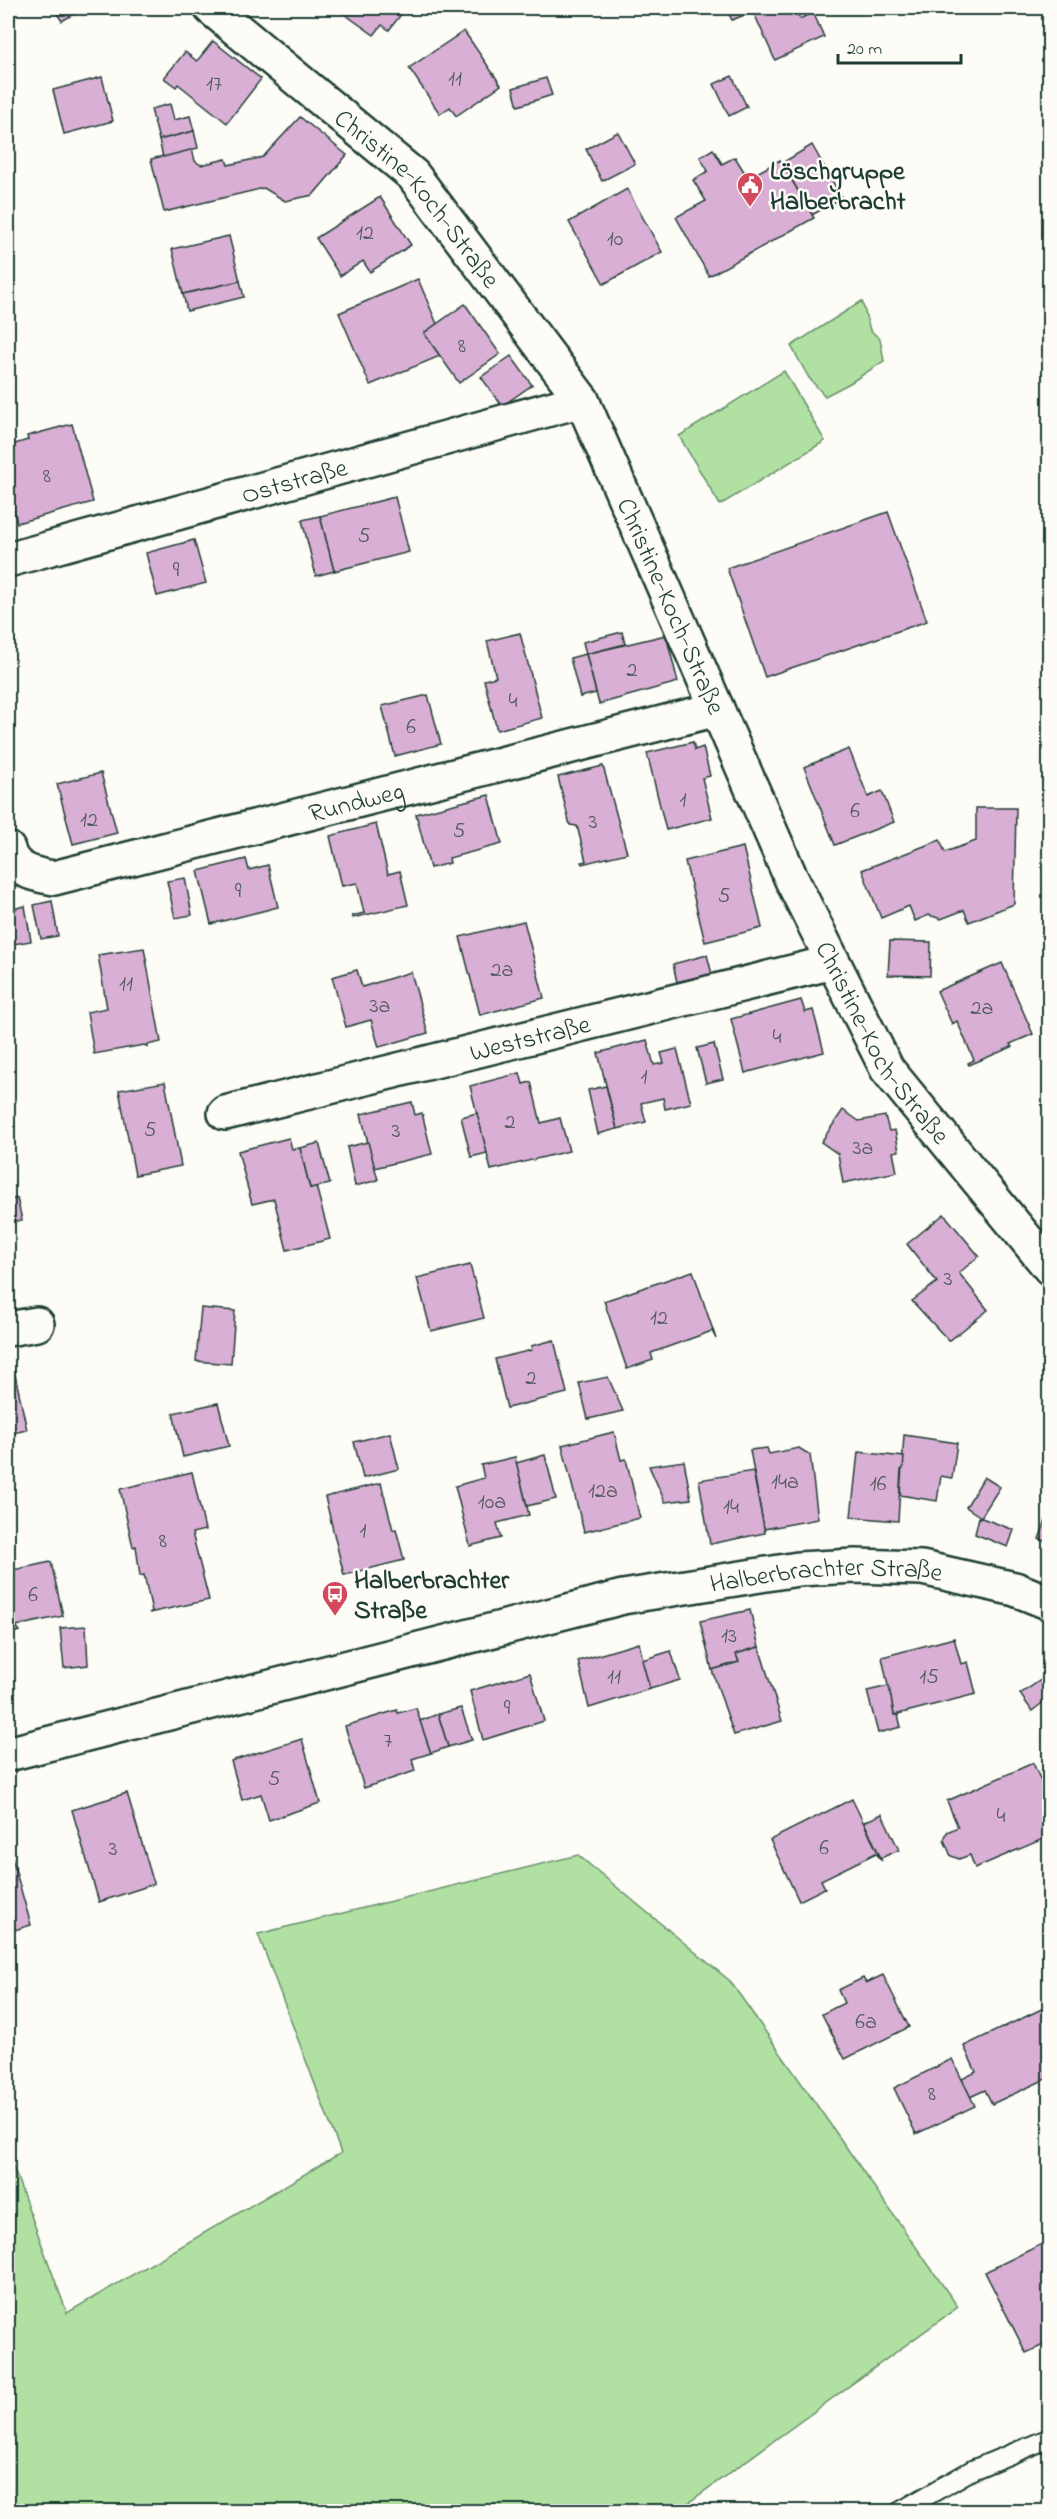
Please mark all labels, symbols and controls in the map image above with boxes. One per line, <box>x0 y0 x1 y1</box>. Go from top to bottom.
scale bar <box>838 27 961 65</box>
text: 20 m <box>847 37 882 63</box>
house number: 11 <box>448 64 462 96</box>
house number: 17 <box>206 69 222 101</box>
street label: Christine-Koch-Straße <box>325 101 508 298</box>
place label: Löschgruppe Halberbracht <box>770 154 906 222</box>
public building icon: Löschgruppe Halberbracht <box>735 170 765 208</box>
house number: 12 <box>356 218 374 250</box>
house number: 10 <box>607 224 623 256</box>
house number: 8 <box>458 331 466 363</box>
street label: Oststraße <box>238 450 353 516</box>
house number: 8 <box>43 461 51 493</box>
street label: Christine-Koch-Straße <box>605 493 733 722</box>
house number: 5 <box>358 521 370 553</box>
house number: 9 <box>173 555 180 587</box>
house number: 2 <box>627 655 638 687</box>
house number: 4 <box>508 686 518 718</box>
house number: 6 <box>406 712 416 744</box>
street label: Rundweg <box>305 773 409 834</box>
house number: 1 <box>680 785 687 817</box>
house number: 6 <box>850 796 860 828</box>
house number: 12 <box>80 805 98 837</box>
house number: 3 <box>588 807 598 839</box>
house number: 5 <box>453 816 465 848</box>
house number: 9 <box>235 876 242 908</box>
house number: 5 <box>718 881 730 913</box>
street label: Christine-Koch-Straße <box>804 935 958 1154</box>
house number: 2a <box>491 955 513 987</box>
house number: 11 <box>119 969 133 1001</box>
house number: 3a <box>370 991 390 1023</box>
house number: 2a <box>971 993 993 1025</box>
street label: Weststraße <box>466 1007 595 1074</box>
house number: 4 <box>772 1022 782 1054</box>
house number: 1 <box>641 1062 648 1094</box>
house number: 2 <box>505 1107 516 1139</box>
house number: 5 <box>144 1115 156 1147</box>
house number: 3 <box>391 1116 401 1148</box>
house number: 3a <box>853 1133 873 1165</box>
house number: 3 <box>943 1264 953 1296</box>
house number: 12 <box>650 1303 668 1335</box>
house number: 2 <box>526 1363 537 1395</box>
house number: 14a <box>771 1467 799 1499</box>
house number: 16 <box>870 1469 887 1501</box>
house number: 12a <box>588 1476 618 1508</box>
house number: 10a <box>478 1487 506 1519</box>
house number: 14 <box>723 1492 739 1524</box>
house number: 1 <box>360 1516 367 1548</box>
house number: 8 <box>159 1526 167 1558</box>
street label: Halberbrachter Straße <box>707 1550 947 1605</box>
place label: Halberbrachter Straße <box>354 1563 510 1631</box>
bus stop icon: Halberbrachter Straße <box>320 1579 350 1617</box>
house number: 6 <box>28 1580 38 1612</box>
house number: 13 <box>721 1621 737 1653</box>
house number: 11 <box>607 1662 621 1694</box>
house number: 15 <box>919 1662 939 1694</box>
house number: 9 <box>504 1693 511 1725</box>
house number: 7 <box>383 1726 393 1758</box>
house number: 5 <box>268 1764 280 1796</box>
house number: 4 <box>996 1801 1006 1833</box>
house number: 6 <box>819 1833 829 1865</box>
house number: 3 <box>108 1834 118 1866</box>
house number: 6a <box>855 2007 877 2039</box>
house number: 8 <box>928 2079 936 2111</box>

